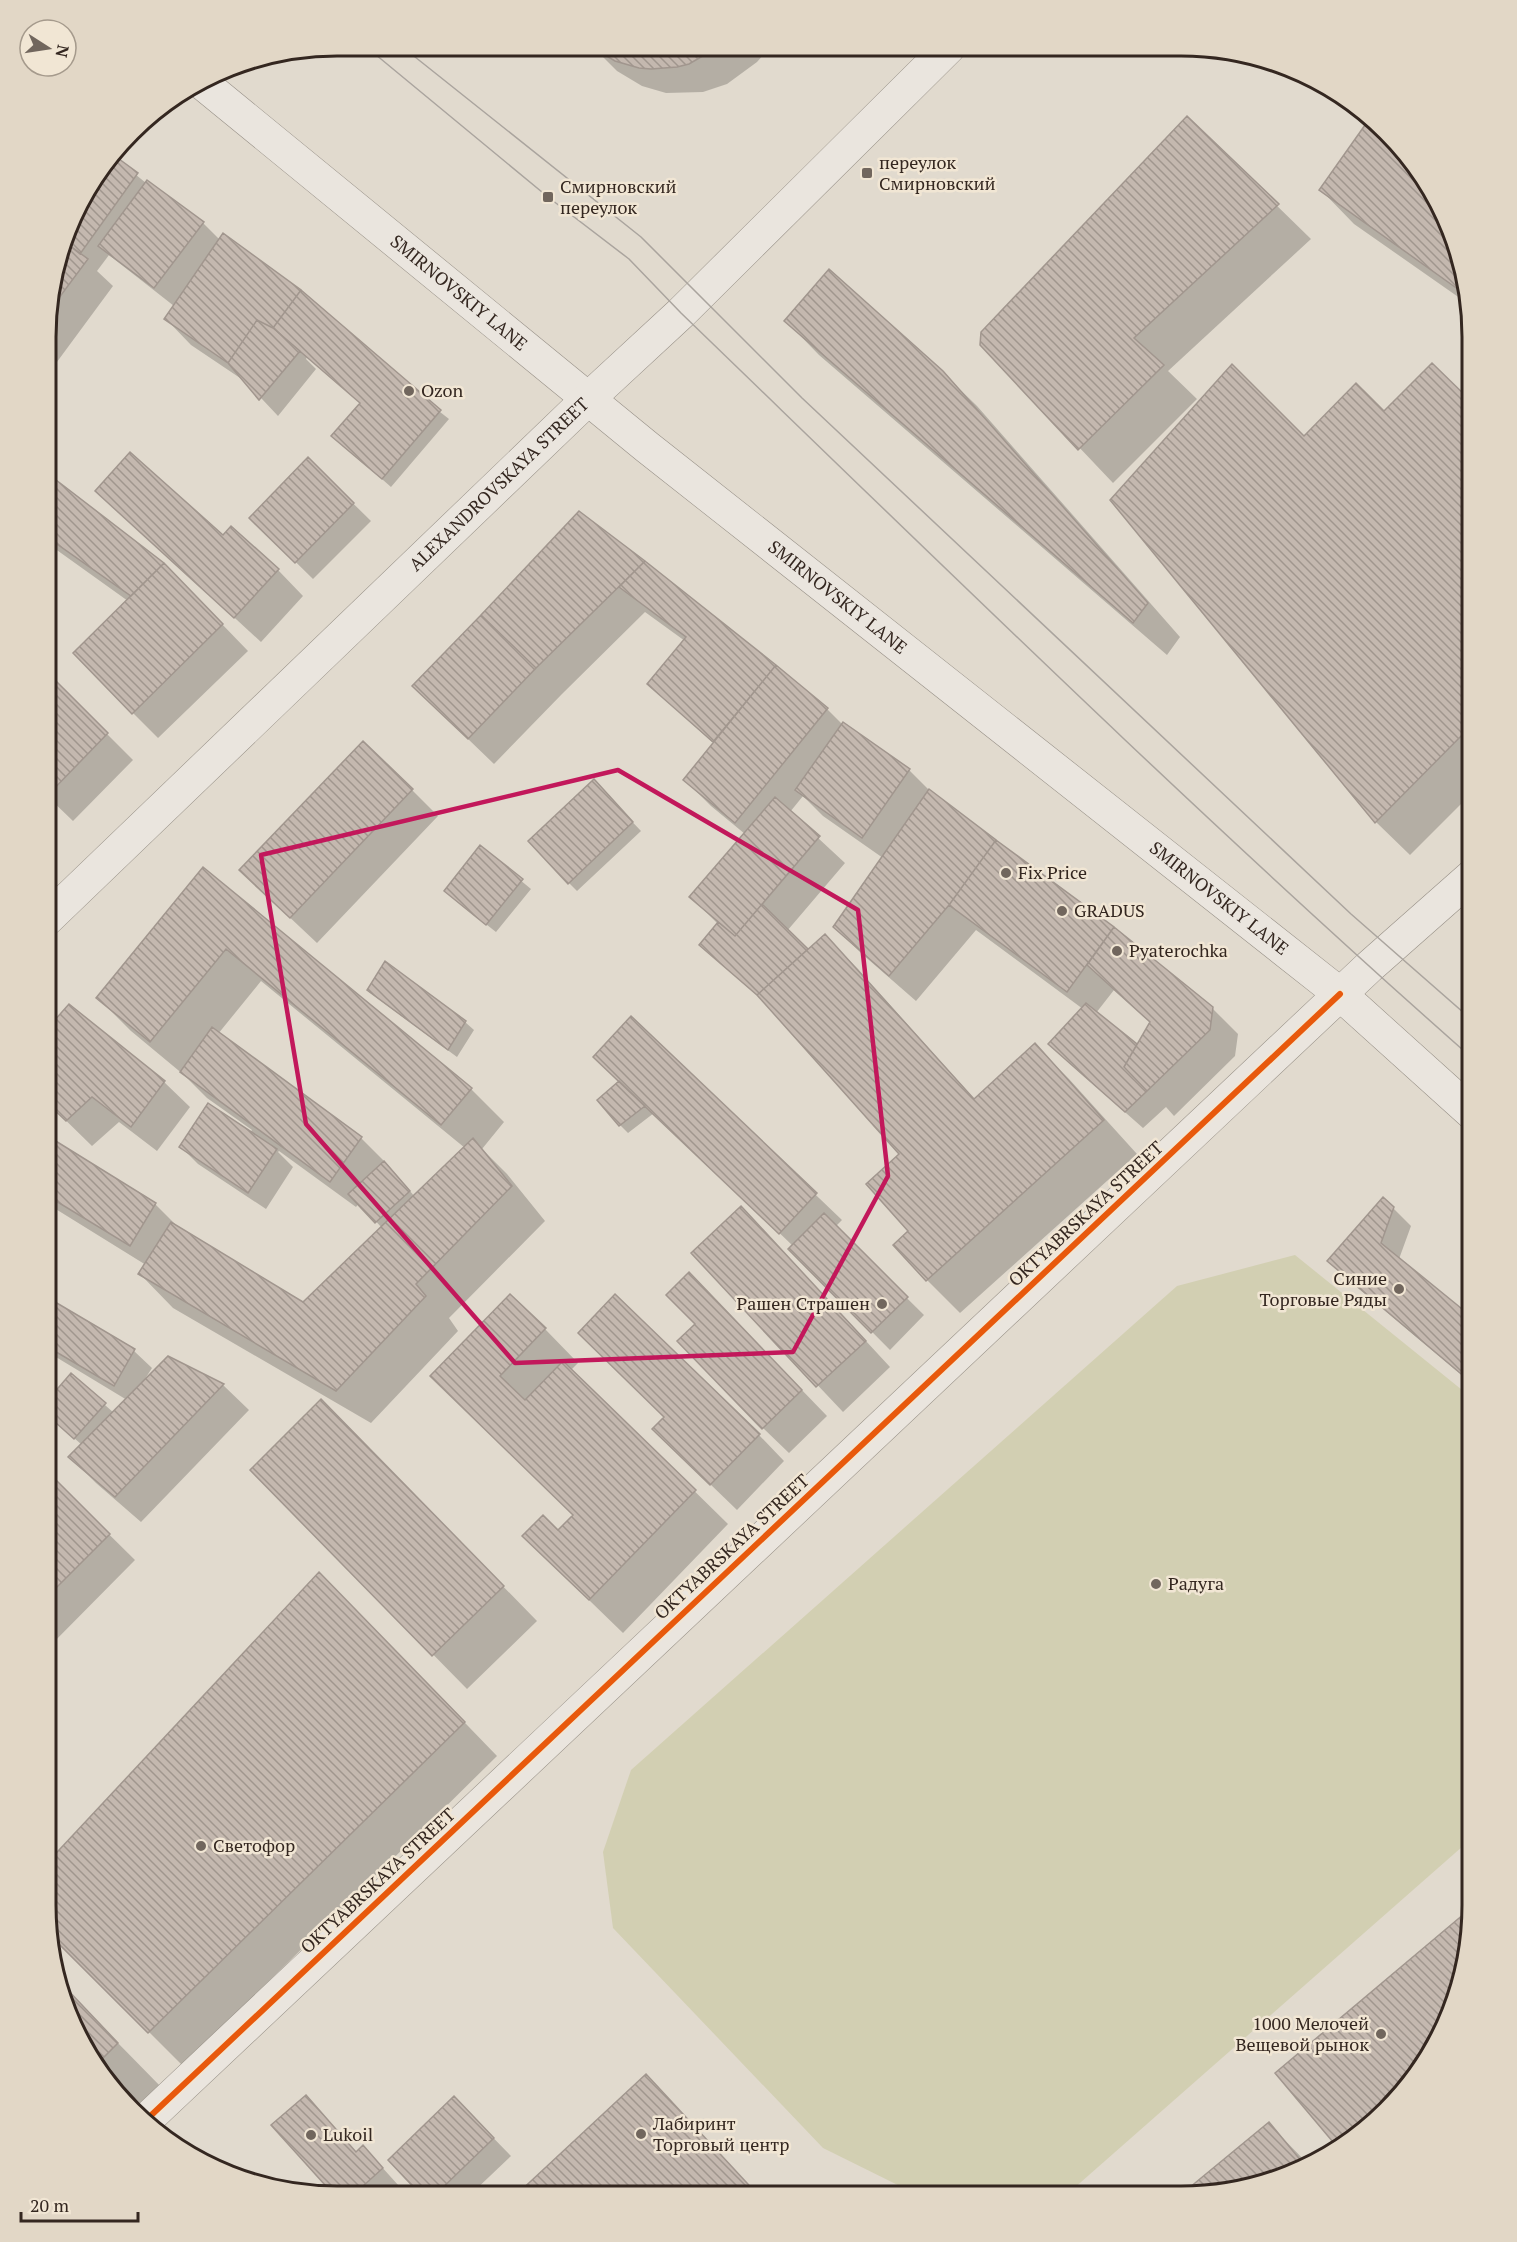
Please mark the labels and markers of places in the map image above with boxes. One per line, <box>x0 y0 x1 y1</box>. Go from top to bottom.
place label: переулок Смирновский <box>879 150 996 195</box>
marker: переулок Смирновский <box>860 166 874 180</box>
place label: Смирновский переулок <box>560 174 677 219</box>
marker: Смирновский переулок <box>541 190 555 204</box>
place label: Ozon <box>421 378 464 402</box>
marker: Ozon <box>402 384 416 398</box>
place label: Fix Price <box>1018 860 1087 884</box>
marker: Fix Price <box>999 866 1013 880</box>
place label: GRADUS <box>1074 898 1145 922</box>
marker: GRADUS <box>1055 904 1069 918</box>
place label: Pyaterochka <box>1129 938 1228 962</box>
marker: Pyaterochka <box>1110 944 1124 958</box>
place label: Синие Торговые Ряды <box>1260 1266 1387 1311</box>
marker: Синие Торговые Ряды <box>1392 1282 1406 1296</box>
place label: Рашен Страшен <box>736 1291 870 1315</box>
marker: Рашен Страшен <box>875 1297 889 1311</box>
place label: Радуга <box>1168 1571 1224 1595</box>
marker: Радуга <box>1149 1577 1163 1591</box>
place label: Светофор <box>213 1833 295 1857</box>
marker: Светофор <box>194 1839 208 1853</box>
place label: 1000 Мелочей Вещевой рынок <box>1235 2011 1369 2056</box>
marker: 1000 Мелочей Вещевой рынок <box>1374 2027 1388 2041</box>
place label: Лабиринт Торговый центр <box>652 2111 789 2156</box>
place label: Lukoil <box>323 2122 373 2146</box>
marker: Лабиринт Торговый центр <box>634 2127 648 2141</box>
marker: Lukoil <box>304 2128 318 2142</box>

